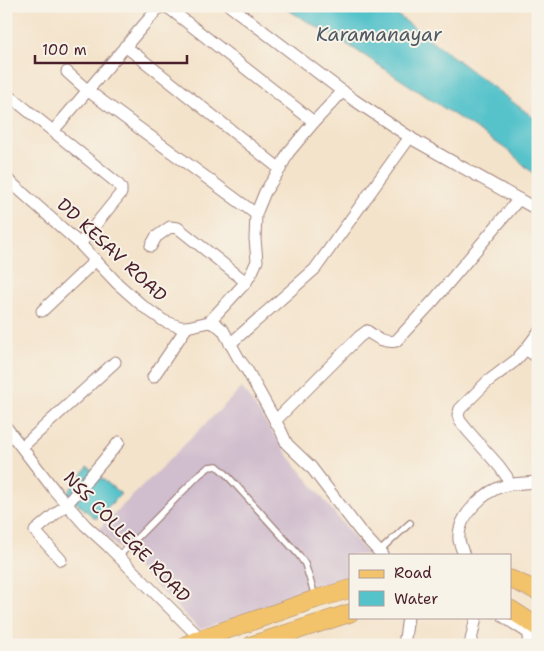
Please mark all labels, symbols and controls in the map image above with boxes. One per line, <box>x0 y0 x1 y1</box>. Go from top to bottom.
water label: Karamanayar <box>316 22 443 47</box>
scale bar <box>35 32 188 64</box>
text: 100 m <box>42 40 87 60</box>
street label: DD KESAV ROAD <box>52 193 172 307</box>
street label: NSS COLLEGE ROAD <box>58 466 196 608</box>
legend <box>349 554 512 618</box>
text: Road <box>394 563 432 583</box>
text: Water <box>394 589 438 609</box>

